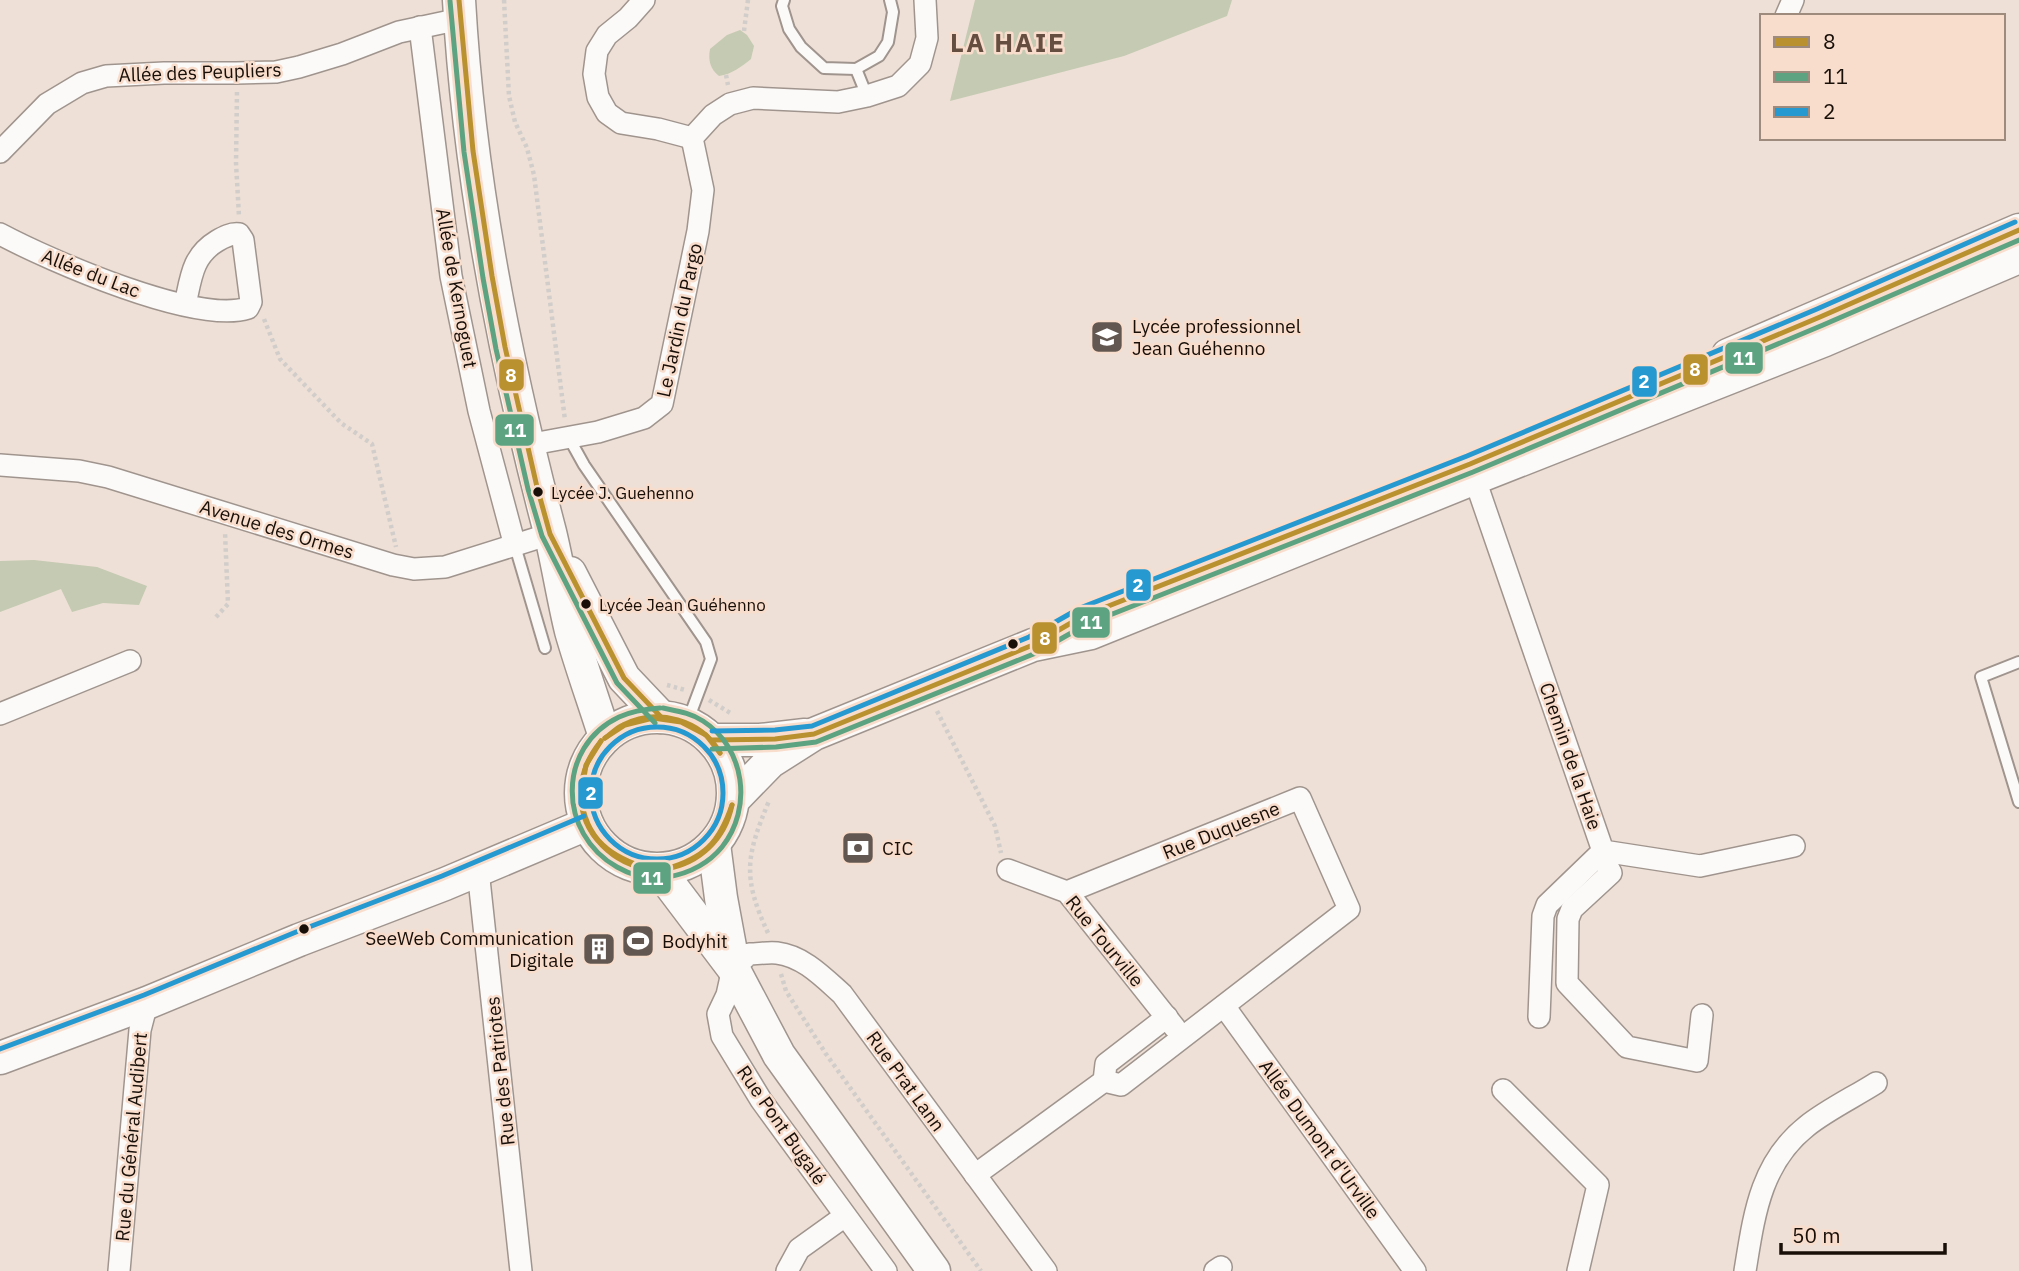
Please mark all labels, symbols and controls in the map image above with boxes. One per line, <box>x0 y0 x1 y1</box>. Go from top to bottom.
legend <box>1760 14 2005 140</box>
district label: LA HAIE <box>950 25 1066 59</box>
text: 8 <box>1823 27 1836 55</box>
street label: Allée des Peupliers <box>118 57 282 87</box>
text: 11 <box>1823 62 1848 90</box>
text: 2 <box>1823 97 1836 125</box>
street label: Allée de Kernoguet <box>431 206 483 370</box>
street label: Le Jardin du Pargo <box>651 241 707 399</box>
street label: Allée du Lac <box>38 243 144 303</box>
place label: Lycée professionnel Jean Guéhenno <box>1132 314 1301 360</box>
school or university icon: Lycée professionnel Jean Guéhenno <box>1088 318 1126 356</box>
line badge: 11 <box>1724 341 1764 375</box>
text: 11 <box>1733 346 1756 370</box>
line badge: 8 <box>1682 353 1709 386</box>
text: 8 <box>1689 357 1701 381</box>
line badge: 8 <box>498 358 525 392</box>
text: 8 <box>505 363 517 387</box>
line badge: 2 <box>1631 365 1658 398</box>
text: 2 <box>1638 369 1650 393</box>
line badge: 11 <box>494 413 535 447</box>
text: 11 <box>504 418 527 442</box>
place label: Lycée J. Guehenno <box>551 482 694 504</box>
marker: Lycée J. Guehenno <box>531 485 545 499</box>
street label: Avenue des Ormes <box>197 494 357 564</box>
line badge: 2 <box>1125 568 1152 602</box>
text: 2 <box>1132 573 1144 597</box>
place label: Lycée Jean Guéhenno <box>599 594 766 616</box>
marker: Lycée Jean Guéhenno <box>579 597 593 611</box>
line badge: 11 <box>1071 606 1111 639</box>
text: 11 <box>1080 610 1103 634</box>
line badge: 8 <box>1031 621 1058 655</box>
text: 8 <box>1039 626 1051 650</box>
unlabelled marker <box>1006 637 1020 651</box>
street label: Chemin de la Haie <box>1535 679 1607 833</box>
line badge: 2 <box>577 776 604 810</box>
text: 2 <box>585 781 597 805</box>
street label: Rue Duquesne <box>1159 796 1283 864</box>
bank icon: CIC <box>839 829 877 867</box>
place label: CIC <box>882 836 913 860</box>
line badge: 11 <box>632 861 672 895</box>
text: 11 <box>641 866 664 890</box>
street label: Rue Tourville <box>1061 890 1149 992</box>
unlabelled marker <box>297 922 311 936</box>
sports icon: Bodyhit <box>619 922 657 960</box>
place label: SeeWeb Communication Digitale <box>365 926 574 972</box>
place label: Bodyhit <box>662 929 728 953</box>
building icon: SeeWeb Communication Digitale <box>580 930 618 968</box>
street label: Rue des Patriotes <box>480 995 520 1147</box>
street label: Rue Prat Lann <box>861 1026 951 1136</box>
street label: Rue du Général Audibert <box>110 1032 152 1242</box>
street label: Allée Dumont d'Urville <box>1254 1055 1386 1223</box>
street label: Rue Pont Bugalé <box>732 1061 832 1189</box>
scale bar <box>1781 1212 1946 1256</box>
text: 50 m <box>1792 1221 1841 1249</box>

